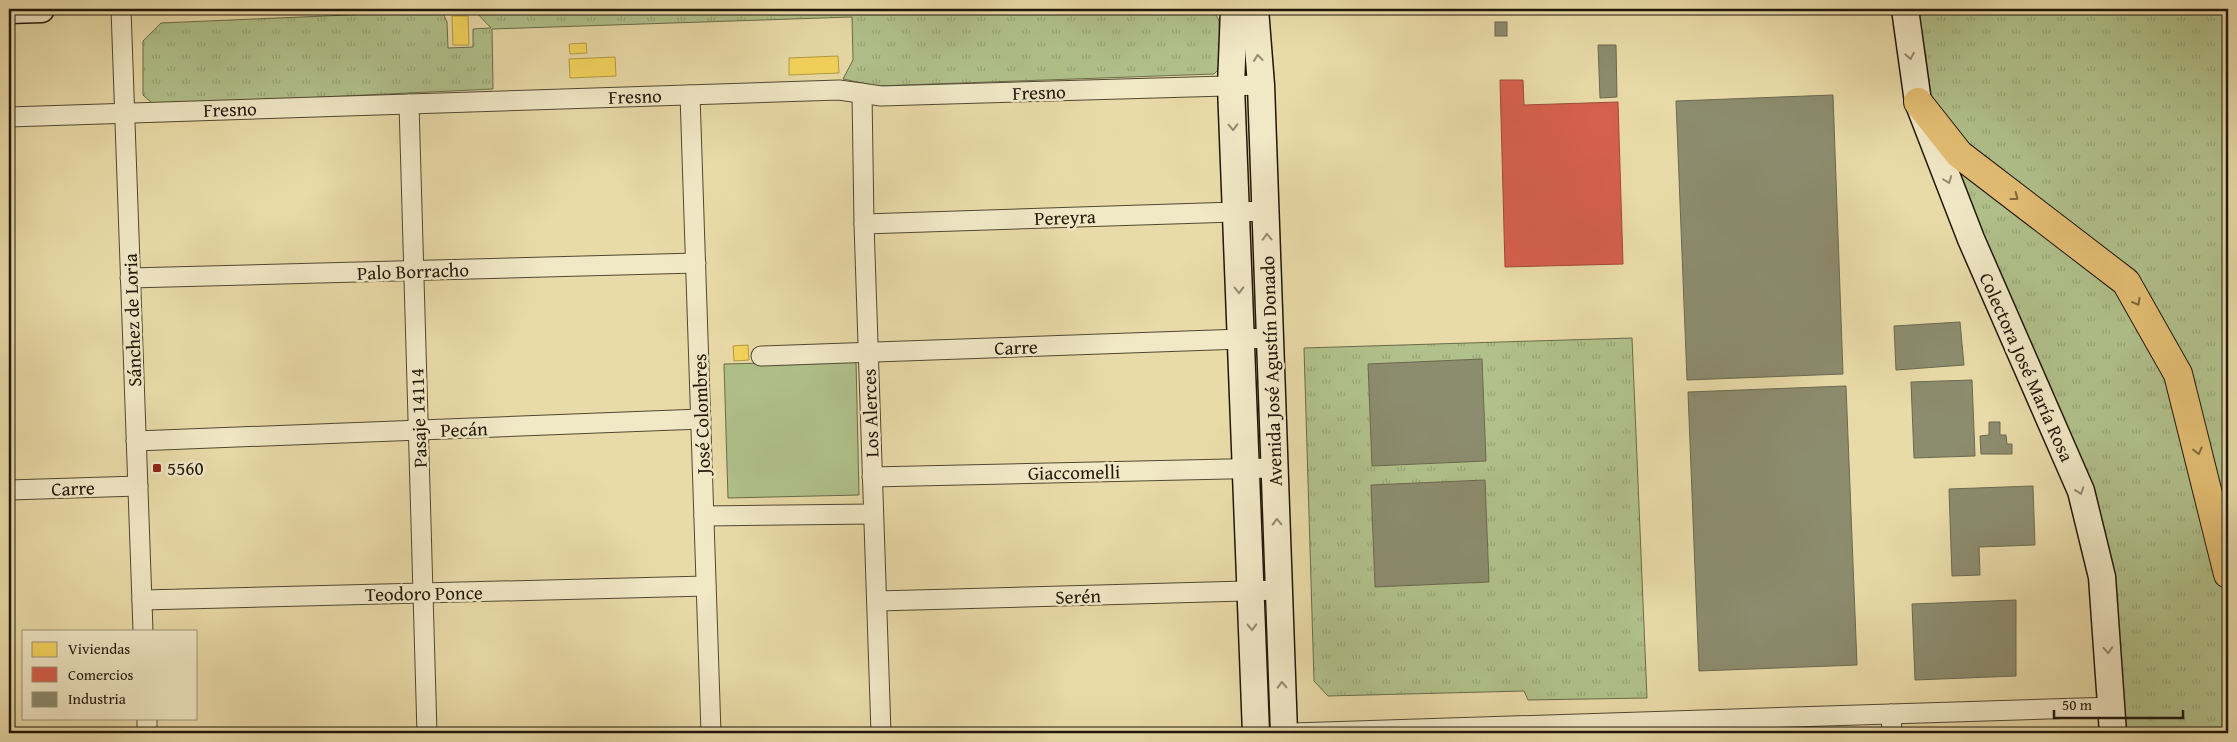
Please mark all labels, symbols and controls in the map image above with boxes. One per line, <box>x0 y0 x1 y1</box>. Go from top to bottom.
one-way arrow <box>1905 51 1915 60</box>
one-way arrow <box>1253 53 1264 61</box>
street label: Fresno <box>1012 77 1066 107</box>
street label: Fresno <box>608 81 662 111</box>
street label: Fresno <box>203 94 257 124</box>
one-way arrow <box>1227 124 1238 132</box>
one-way arrow <box>1943 176 1953 184</box>
one-way arrow <box>2009 191 2019 200</box>
street label: Pereyra <box>1034 202 1096 232</box>
one-way arrow <box>1261 233 1272 241</box>
street label: Sánchez de Loria <box>116 253 148 387</box>
street label: Palo Borracho <box>357 255 469 287</box>
street label: Avenida José Agustín Donado <box>1253 255 1289 487</box>
street label: Colectora José María Rosa <box>1973 268 2081 466</box>
one-way arrow <box>1233 286 1244 294</box>
one-way arrow <box>2131 296 2141 305</box>
street label: Carre <box>994 332 1038 362</box>
street label: José Colombres <box>685 353 717 477</box>
street label: Pasaje 14114 <box>402 368 434 468</box>
street label: Los Alerces <box>854 368 886 458</box>
street label: Pecán <box>440 414 488 444</box>
one-way arrow <box>2192 446 2203 455</box>
place label: 5560 <box>167 454 204 482</box>
street label: Giaccomelli <box>1028 457 1120 487</box>
marker: 5560 <box>151 462 163 474</box>
street label: Carre <box>51 473 95 503</box>
one-way arrow <box>2075 486 2085 495</box>
one-way arrow <box>1271 518 1282 526</box>
street label: Teodoro Ponce <box>365 578 483 608</box>
street label: Serén <box>1055 581 1102 611</box>
one-way arrow <box>1247 624 1257 631</box>
legend <box>22 630 198 720</box>
text: Viviendas <box>68 638 130 659</box>
one-way arrow <box>2102 647 2113 655</box>
text: Comercios <box>68 664 134 685</box>
one-way arrow <box>1277 680 1288 688</box>
scale bar <box>2054 687 2183 719</box>
text: Industria <box>68 688 126 709</box>
text: 50 m <box>2062 694 2093 715</box>

